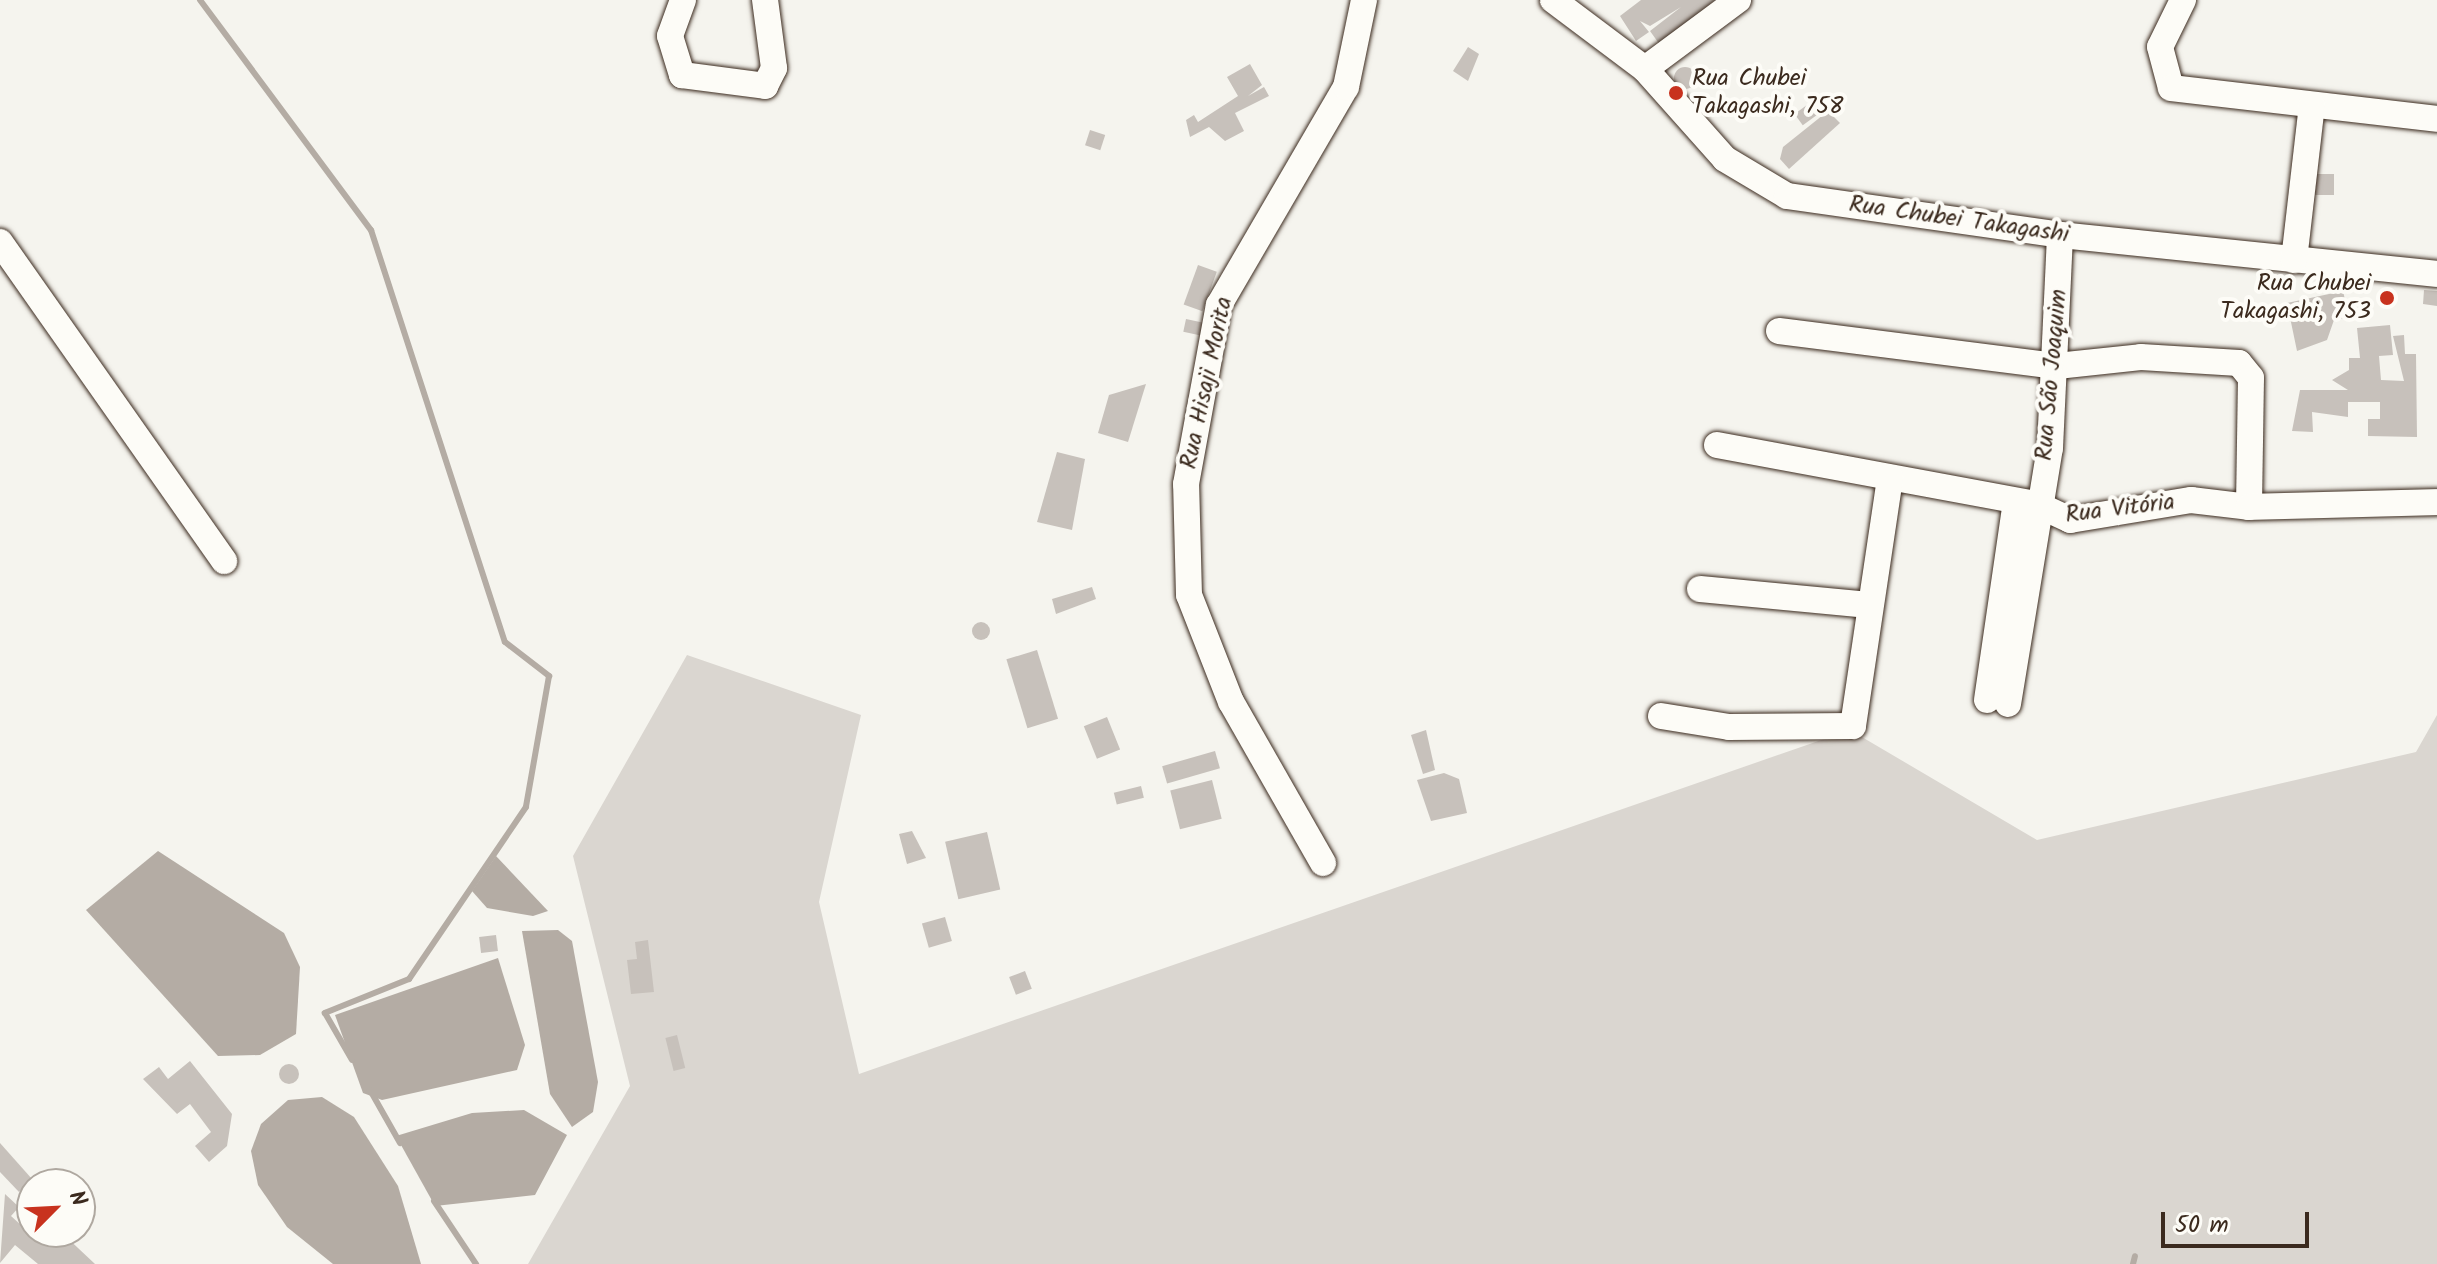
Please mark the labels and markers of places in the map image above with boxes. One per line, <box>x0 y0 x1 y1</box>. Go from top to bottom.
place label: Rua Chubei Takagashi, 758 <box>1692 65 1844 121</box>
marker: Rua Chubei Takagashi, 758 <box>1667 84 1685 102</box>
place label: Rua Chubei Takagashi, 753 <box>2220 270 2371 326</box>
marker: Rua Chubei Takagashi, 753 <box>2378 289 2396 307</box>

